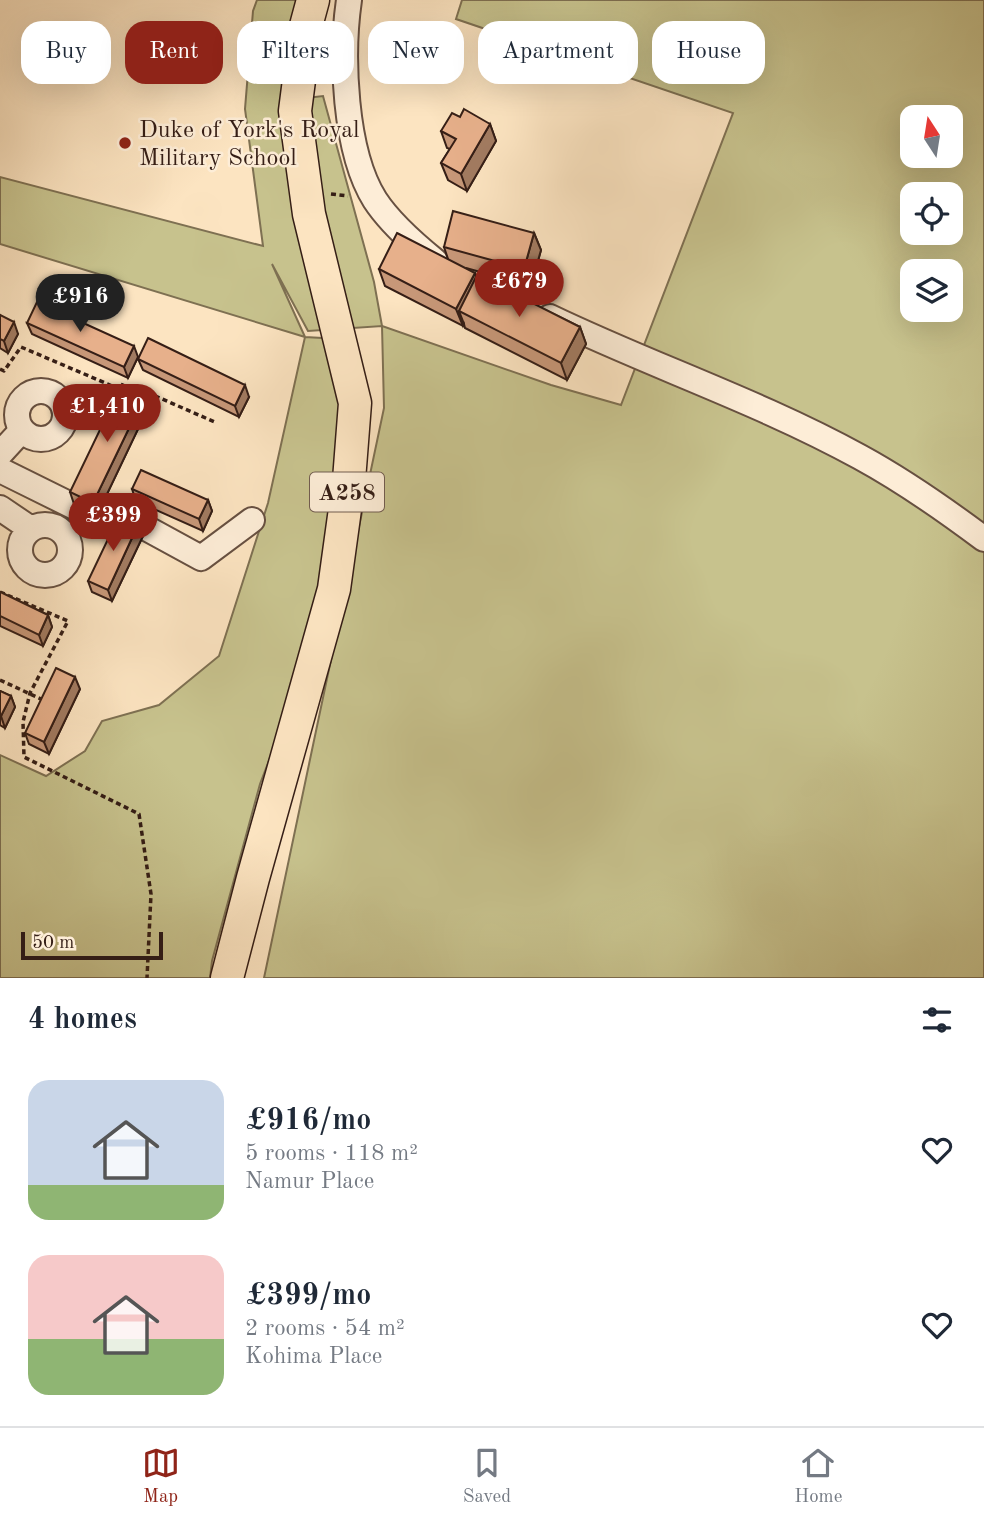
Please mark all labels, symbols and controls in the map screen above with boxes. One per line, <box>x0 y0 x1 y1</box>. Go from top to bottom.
chip: Buy <box>21 21 111 84</box>
chip: Rent <box>125 21 223 84</box>
chip: Filters <box>237 21 354 84</box>
chip: New <box>368 21 464 84</box>
chip: Apartment <box>478 21 638 84</box>
chip: House <box>652 21 765 84</box>
north arrow <box>900 105 962 168</box>
map controls <box>900 105 963 322</box>
place label: Duke of York's Royal Military School <box>139 119 360 171</box>
marker: Duke of York's Royal Military School <box>117 135 133 151</box>
button: locate <box>900 182 963 245</box>
button: layers <box>900 259 963 322</box>
pin: £679 <box>478 260 560 319</box>
text: £679 <box>491 270 547 293</box>
pin: £916 <box>39 274 121 334</box>
text: £916 <box>52 285 108 308</box>
pin: £1,410 <box>50 384 164 444</box>
text: £1,410 <box>69 395 145 418</box>
road number: A258 <box>310 472 384 512</box>
pin: £399 <box>72 494 154 553</box>
text: £399 <box>85 504 141 527</box>
scale bar <box>21 929 163 961</box>
text: 50 m <box>32 934 74 953</box>
icon: filters <box>918 1001 956 1039</box>
text: 4 homes <box>28 1005 137 1035</box>
text: £916/mo <box>245 1106 371 1136</box>
icon: home <box>84 1108 168 1192</box>
icon: heart <box>918 1131 956 1169</box>
text: 5 rooms · 118 m² <box>245 1142 418 1165</box>
text: Namur Place <box>245 1170 374 1193</box>
text: £399/mo <box>245 1281 371 1311</box>
icon: home <box>84 1283 168 1367</box>
icon: heart <box>918 1306 956 1344</box>
text: 2 rooms · 54 m² <box>245 1317 405 1340</box>
text: Kohima Place <box>245 1345 382 1368</box>
tab: Map <box>142 1444 180 1509</box>
tab: Saved <box>463 1444 511 1509</box>
tab: Home <box>794 1444 842 1509</box>

